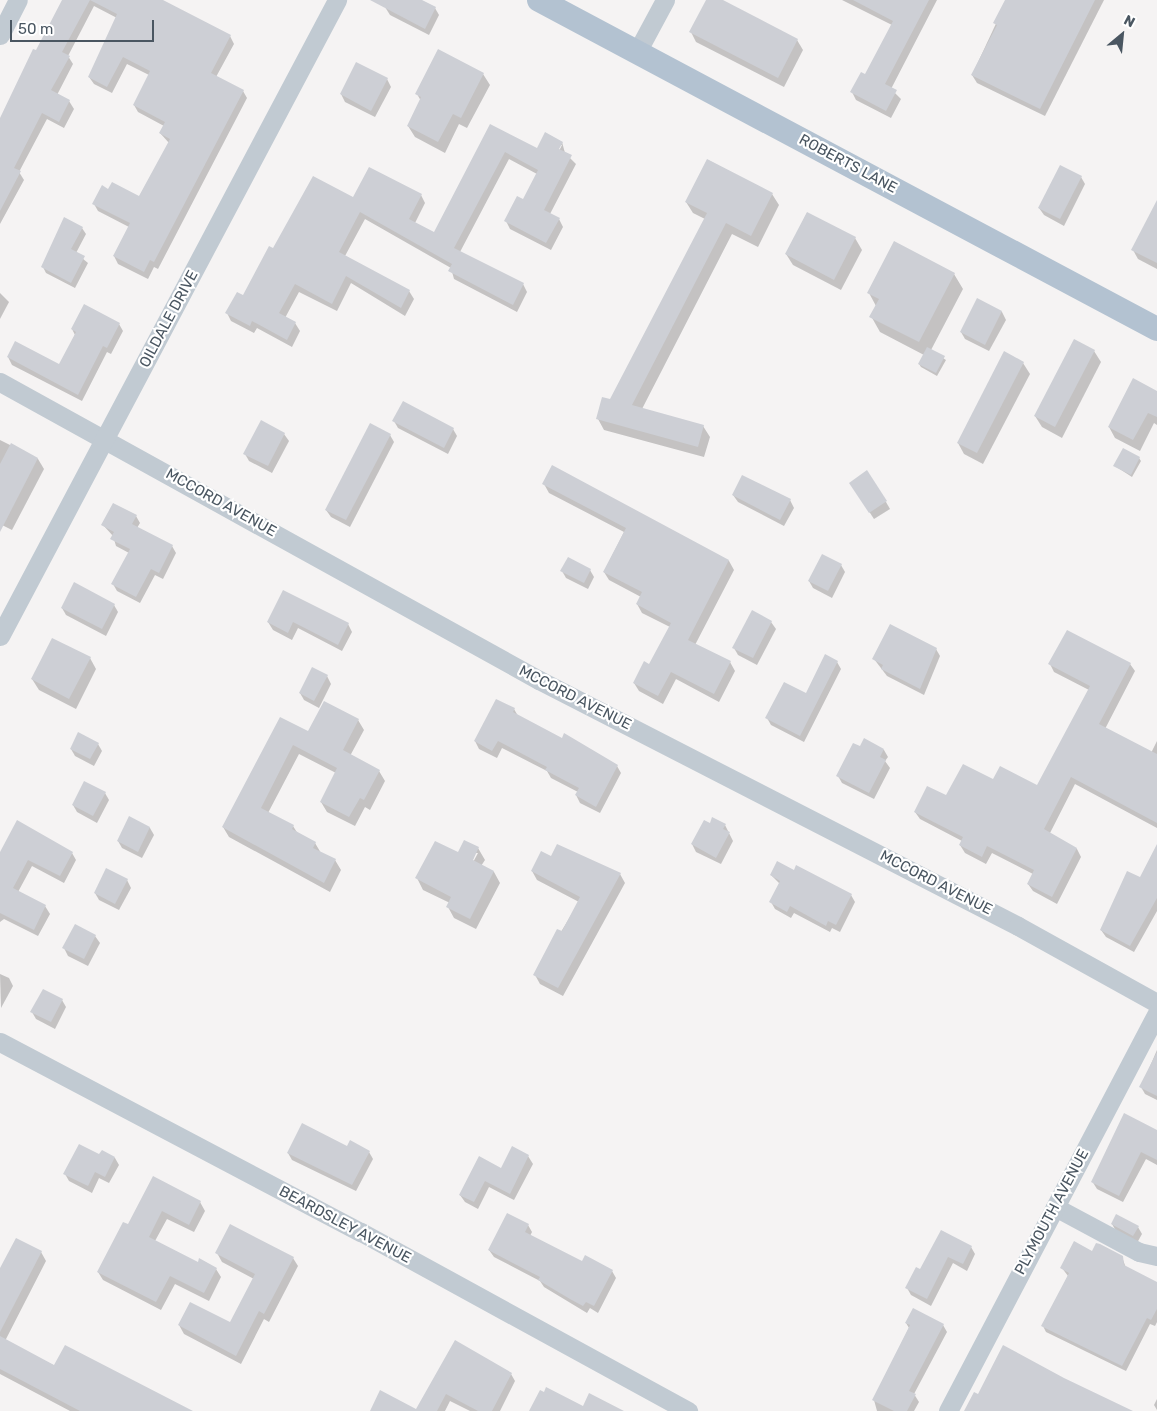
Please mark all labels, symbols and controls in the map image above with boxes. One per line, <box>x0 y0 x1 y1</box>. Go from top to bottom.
scale bar <box>12 10 156 42</box>
north arrow <box>1097 10 1147 60</box>
text: N <box>1121 11 1138 31</box>
text: 50 m <box>18 20 53 38</box>
street label: ROBERTS LANE <box>796 131 900 197</box>
street label: OILDALE DRIVE <box>136 267 202 371</box>
street label: MCCORD AVENUE <box>162 465 280 541</box>
street label: MCCORD AVENUE <box>516 662 634 734</box>
street label: MCCORD AVENUE <box>877 847 995 919</box>
street label: PLYMOUTH AVENUE <box>1011 1146 1093 1278</box>
street label: BEARDSLEY AVENUE <box>276 1182 414 1268</box>

